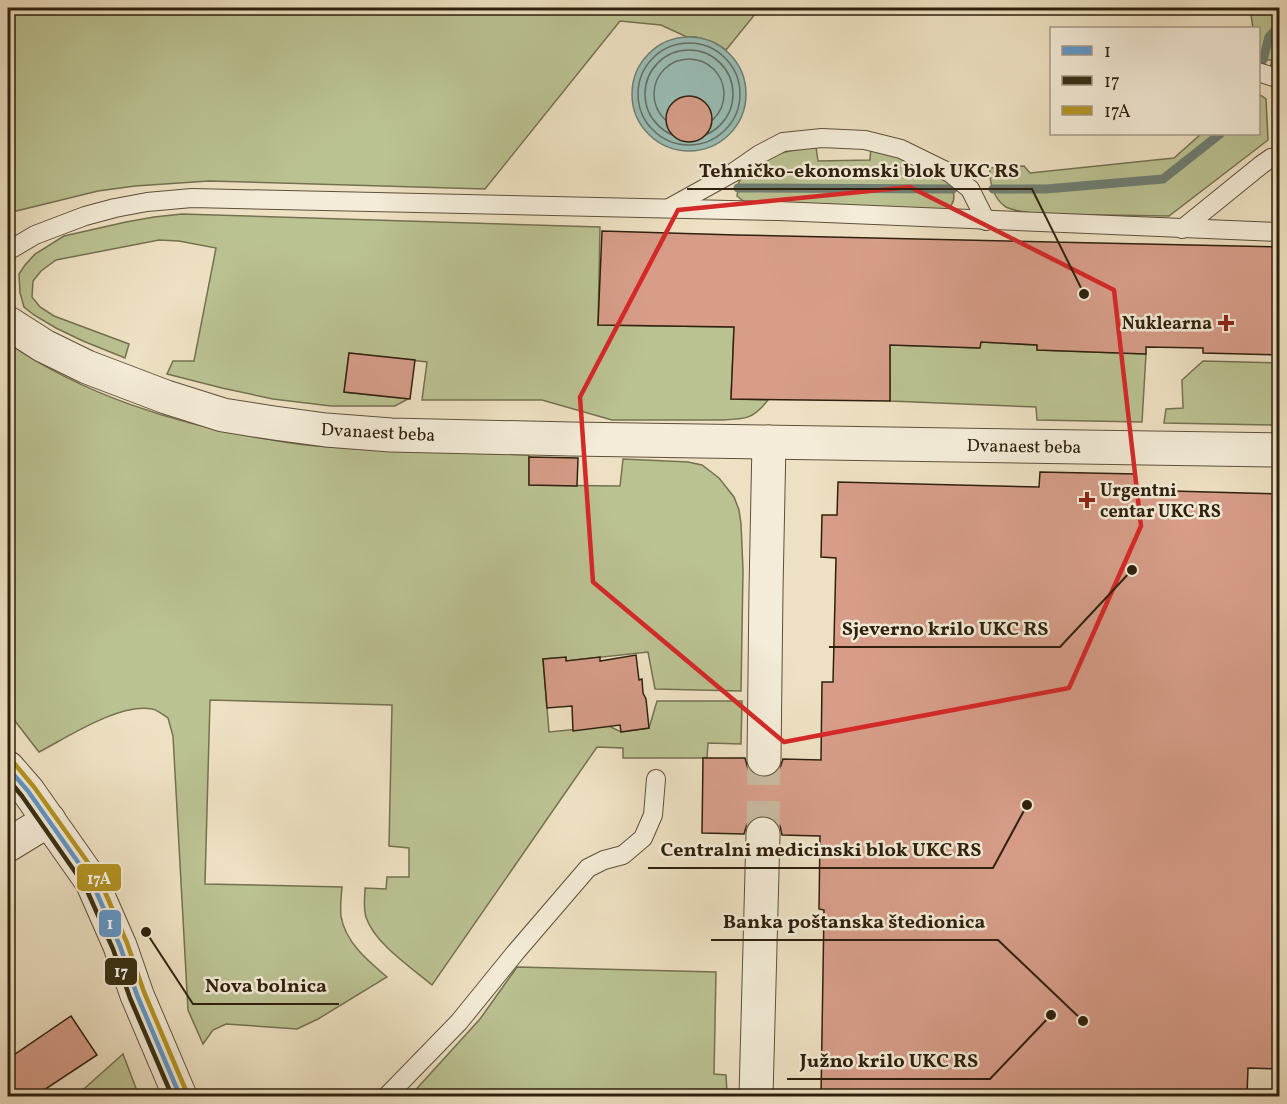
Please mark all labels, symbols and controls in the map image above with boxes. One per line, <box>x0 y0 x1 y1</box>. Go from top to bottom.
legend <box>1050 27 1260 135</box>
text: 1 <box>1104 40 1111 65</box>
text: 17 <box>1104 70 1120 95</box>
text: 17A <box>1104 100 1131 125</box>
callout: Tehničko-ekonomski blok UKC RS <box>687 151 1032 189</box>
text: Tehničko-ekonomski blok UKC RS <box>699 158 1019 186</box>
place label: Nuklearna <box>1122 312 1212 337</box>
marker: Nuklearna <box>1217 314 1235 332</box>
street label: Dvanaest beba <box>320 418 436 449</box>
street label: Dvanaest beba <box>966 434 1082 461</box>
place label: Urgentni centar UKC RS <box>1100 479 1221 525</box>
marker: Urgentni centar UKC RS <box>1078 491 1096 509</box>
callout: Sjeverno krilo UKC RS <box>829 609 1060 647</box>
text: Sjeverno krilo UKC RS <box>842 616 1048 644</box>
callout: Centralni medicinski blok UKC RS <box>648 830 993 868</box>
text: Centralni medicinski blok UKC RS <box>661 837 981 865</box>
line badge: 17A <box>76 863 122 892</box>
text: 17A <box>87 869 112 891</box>
callout: Banka poštanska štedionica <box>711 902 998 940</box>
line badge: 1 <box>98 909 122 938</box>
text: Banka poštanska štedionica <box>723 909 985 937</box>
text: 1 <box>107 914 113 936</box>
line badge: 17 <box>104 957 138 986</box>
text: 17 <box>114 962 128 984</box>
callout: Nova bolnica <box>193 966 339 1004</box>
text: Nova bolnica <box>205 973 327 1001</box>
callout: Južno krilo UKC RS <box>787 1041 990 1079</box>
text: Južno krilo UKC RS <box>799 1048 978 1076</box>

